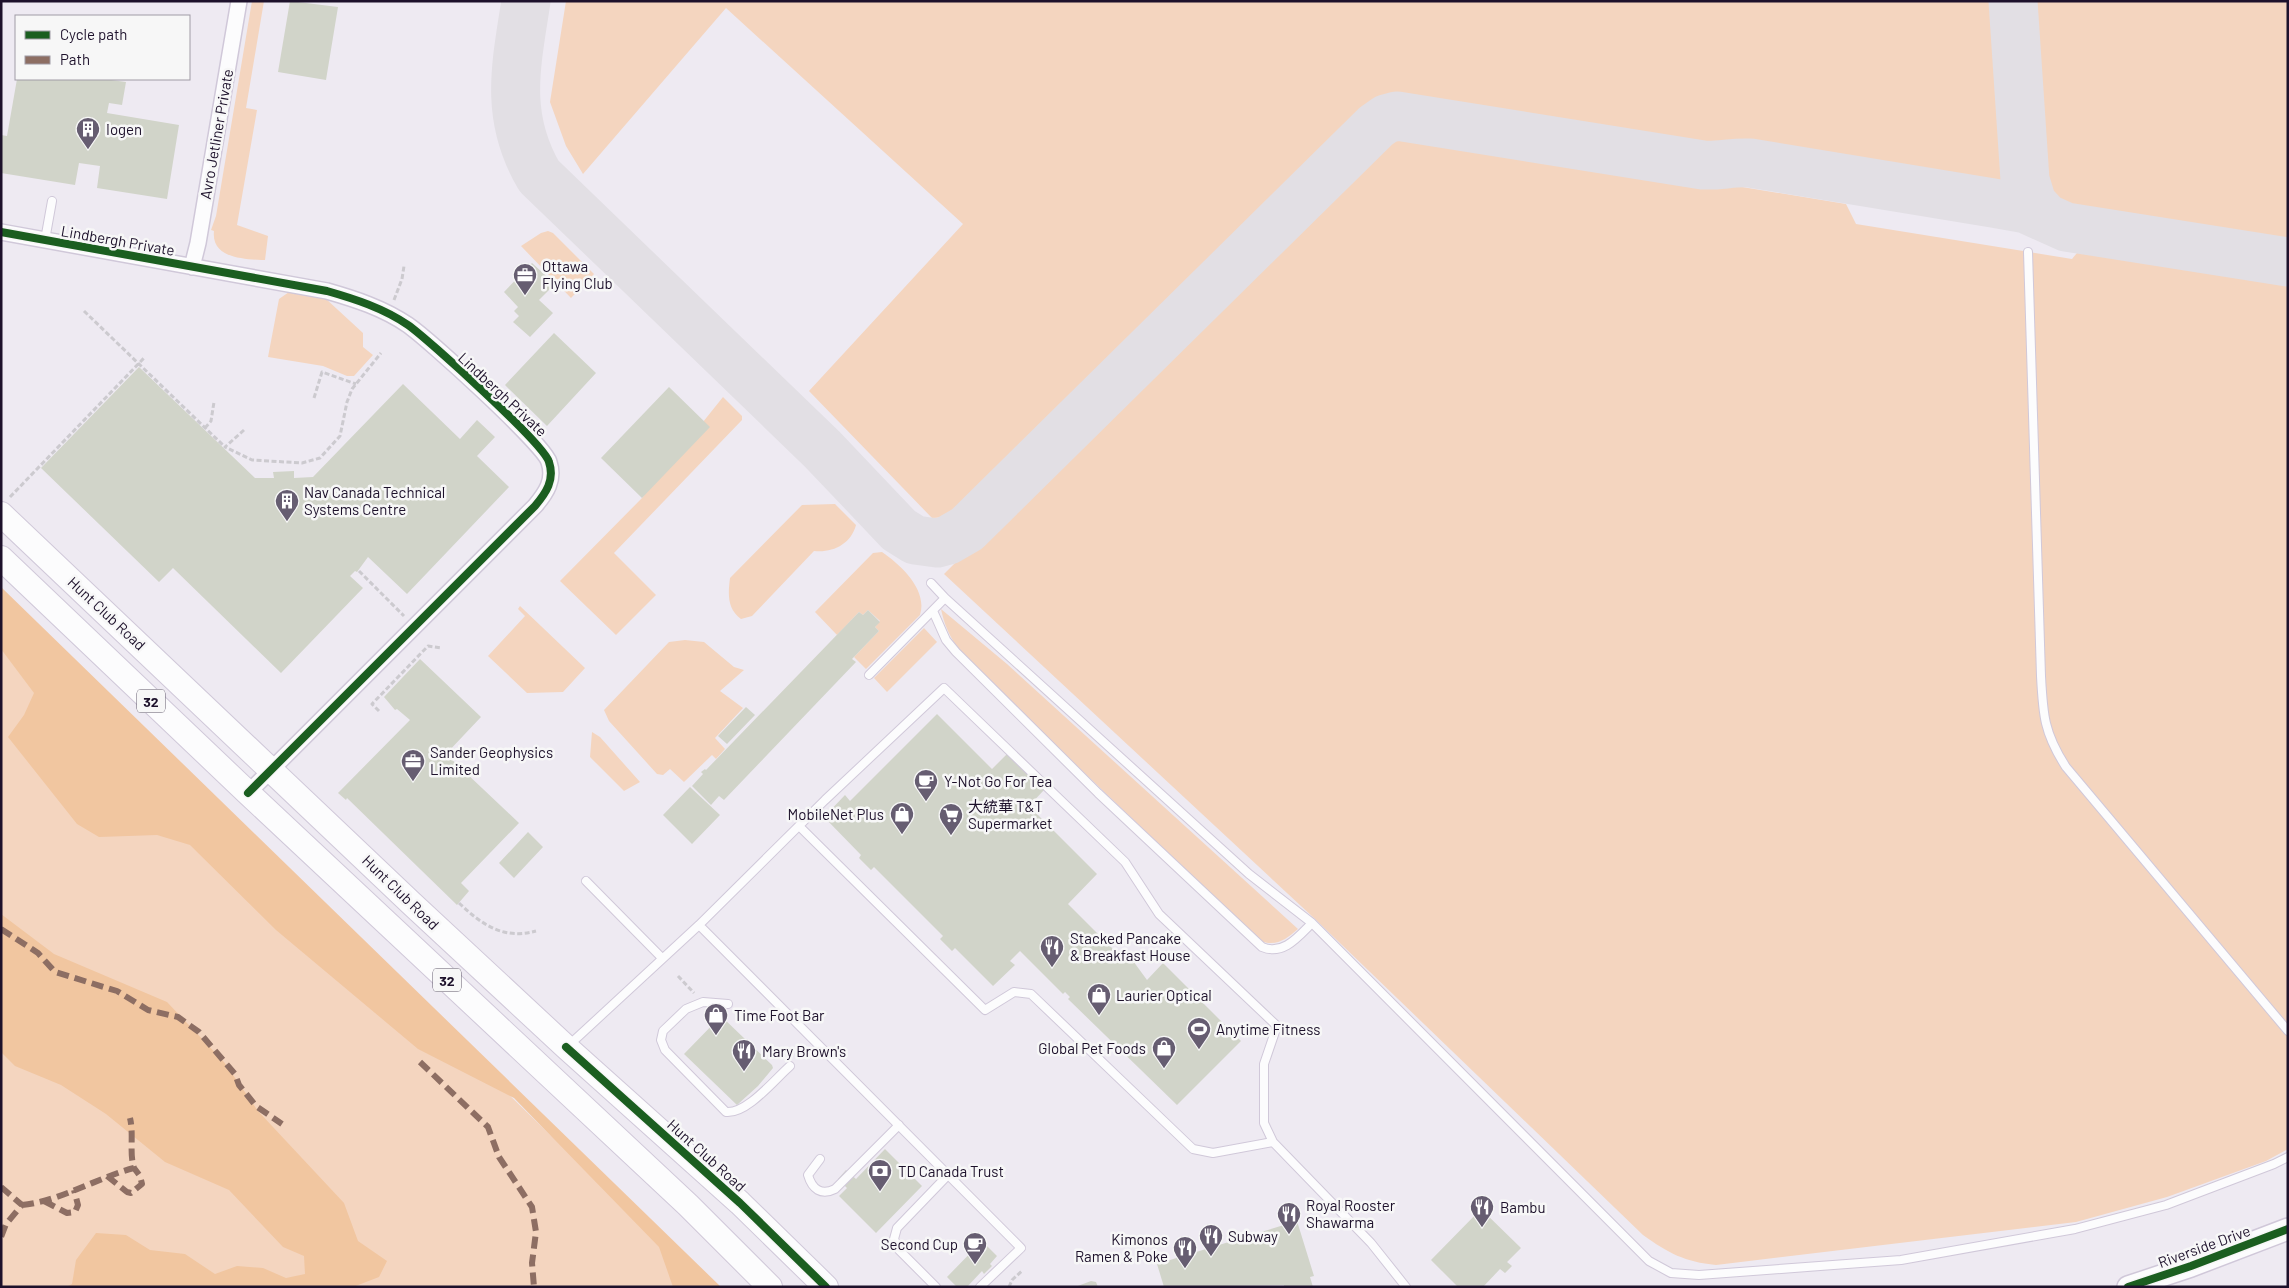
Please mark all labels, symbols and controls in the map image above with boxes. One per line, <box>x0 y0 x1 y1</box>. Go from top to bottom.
legend <box>15 15 190 80</box>
text: Cycle path <box>60 25 127 43</box>
text: Path <box>60 50 90 68</box>
street label: Avro Jetliner Private <box>196 67 236 201</box>
building icon: Iogen <box>75 116 101 150</box>
place label: Iogen <box>106 120 142 138</box>
street label: Lindbergh Private <box>60 221 176 259</box>
place label: Ottawa Flying Club <box>542 257 613 292</box>
office icon: Ottawa Flying Club <box>512 262 538 296</box>
street label: Lindbergh Private <box>455 348 551 440</box>
place label: Nav Canada Technical Systems Centre <box>304 483 445 518</box>
building icon: Nav Canada Technical Systems Centre <box>274 488 300 522</box>
street label: Hunt Club Road <box>65 573 149 653</box>
road number: 32 <box>137 689 165 712</box>
place label: Sander Geophysics Limited <box>430 743 553 778</box>
office icon: Sander Geophysics Limited <box>400 748 426 782</box>
cafe icon: Y-Not Go For Tea <box>913 768 939 802</box>
place label: Y-Not Go For Tea <box>944 772 1052 790</box>
place label: 大統華 T&T Supermarket <box>968 797 1053 832</box>
shop icon: MobileNet Plus <box>889 801 915 835</box>
supermarket icon: 大統華 T&T Supermarket <box>938 802 964 836</box>
place label: MobileNet Plus <box>788 805 884 823</box>
street label: Hunt Club Road <box>359 851 443 933</box>
place label: Stacked Pancake & Breakfast House <box>1070 929 1190 964</box>
restaurant icon: Stacked Pancake & Breakfast House <box>1039 934 1065 968</box>
road number: 32 <box>433 968 461 992</box>
shop icon: Laurier Optical <box>1086 982 1112 1016</box>
place label: Laurier Optical <box>1116 986 1212 1004</box>
shop icon: Time Foot Bar <box>703 1002 729 1036</box>
place label: Time Foot Bar <box>734 1006 825 1024</box>
sports icon: Anytime Fitness <box>1186 1016 1212 1050</box>
place label: Anytime Fitness <box>1216 1020 1320 1038</box>
shop icon: Global Pet Foods <box>1151 1035 1177 1069</box>
restaurant icon: Mary Brown's <box>731 1038 757 1072</box>
place label: Global Pet Foods <box>1038 1039 1146 1057</box>
place label: Mary Brown's <box>762 1042 846 1060</box>
street label: Hunt Club Road <box>664 1115 750 1195</box>
bank icon: TD Canada Trust <box>867 1158 893 1192</box>
place label: TD Canada Trust <box>898 1162 1004 1180</box>
restaurant icon: Bambu <box>1469 1194 1495 1228</box>
place label: Royal Rooster Shawarma <box>1306 1196 1396 1231</box>
place label: Bambu <box>1500 1198 1546 1216</box>
restaurant icon: Royal Rooster Shawarma <box>1276 1201 1302 1235</box>
street label: Riverside Drive <box>2155 1221 2253 1271</box>
restaurant icon: Subway <box>1198 1223 1224 1257</box>
place label: Subway <box>1228 1227 1278 1245</box>
place label: Kimonos Ramen & Poke <box>1075 1230 1168 1265</box>
cafe icon: Second Cup <box>962 1231 988 1265</box>
place label: Second Cup <box>881 1235 958 1253</box>
restaurant icon: Kimonos Ramen & Poke <box>1172 1235 1198 1269</box>

